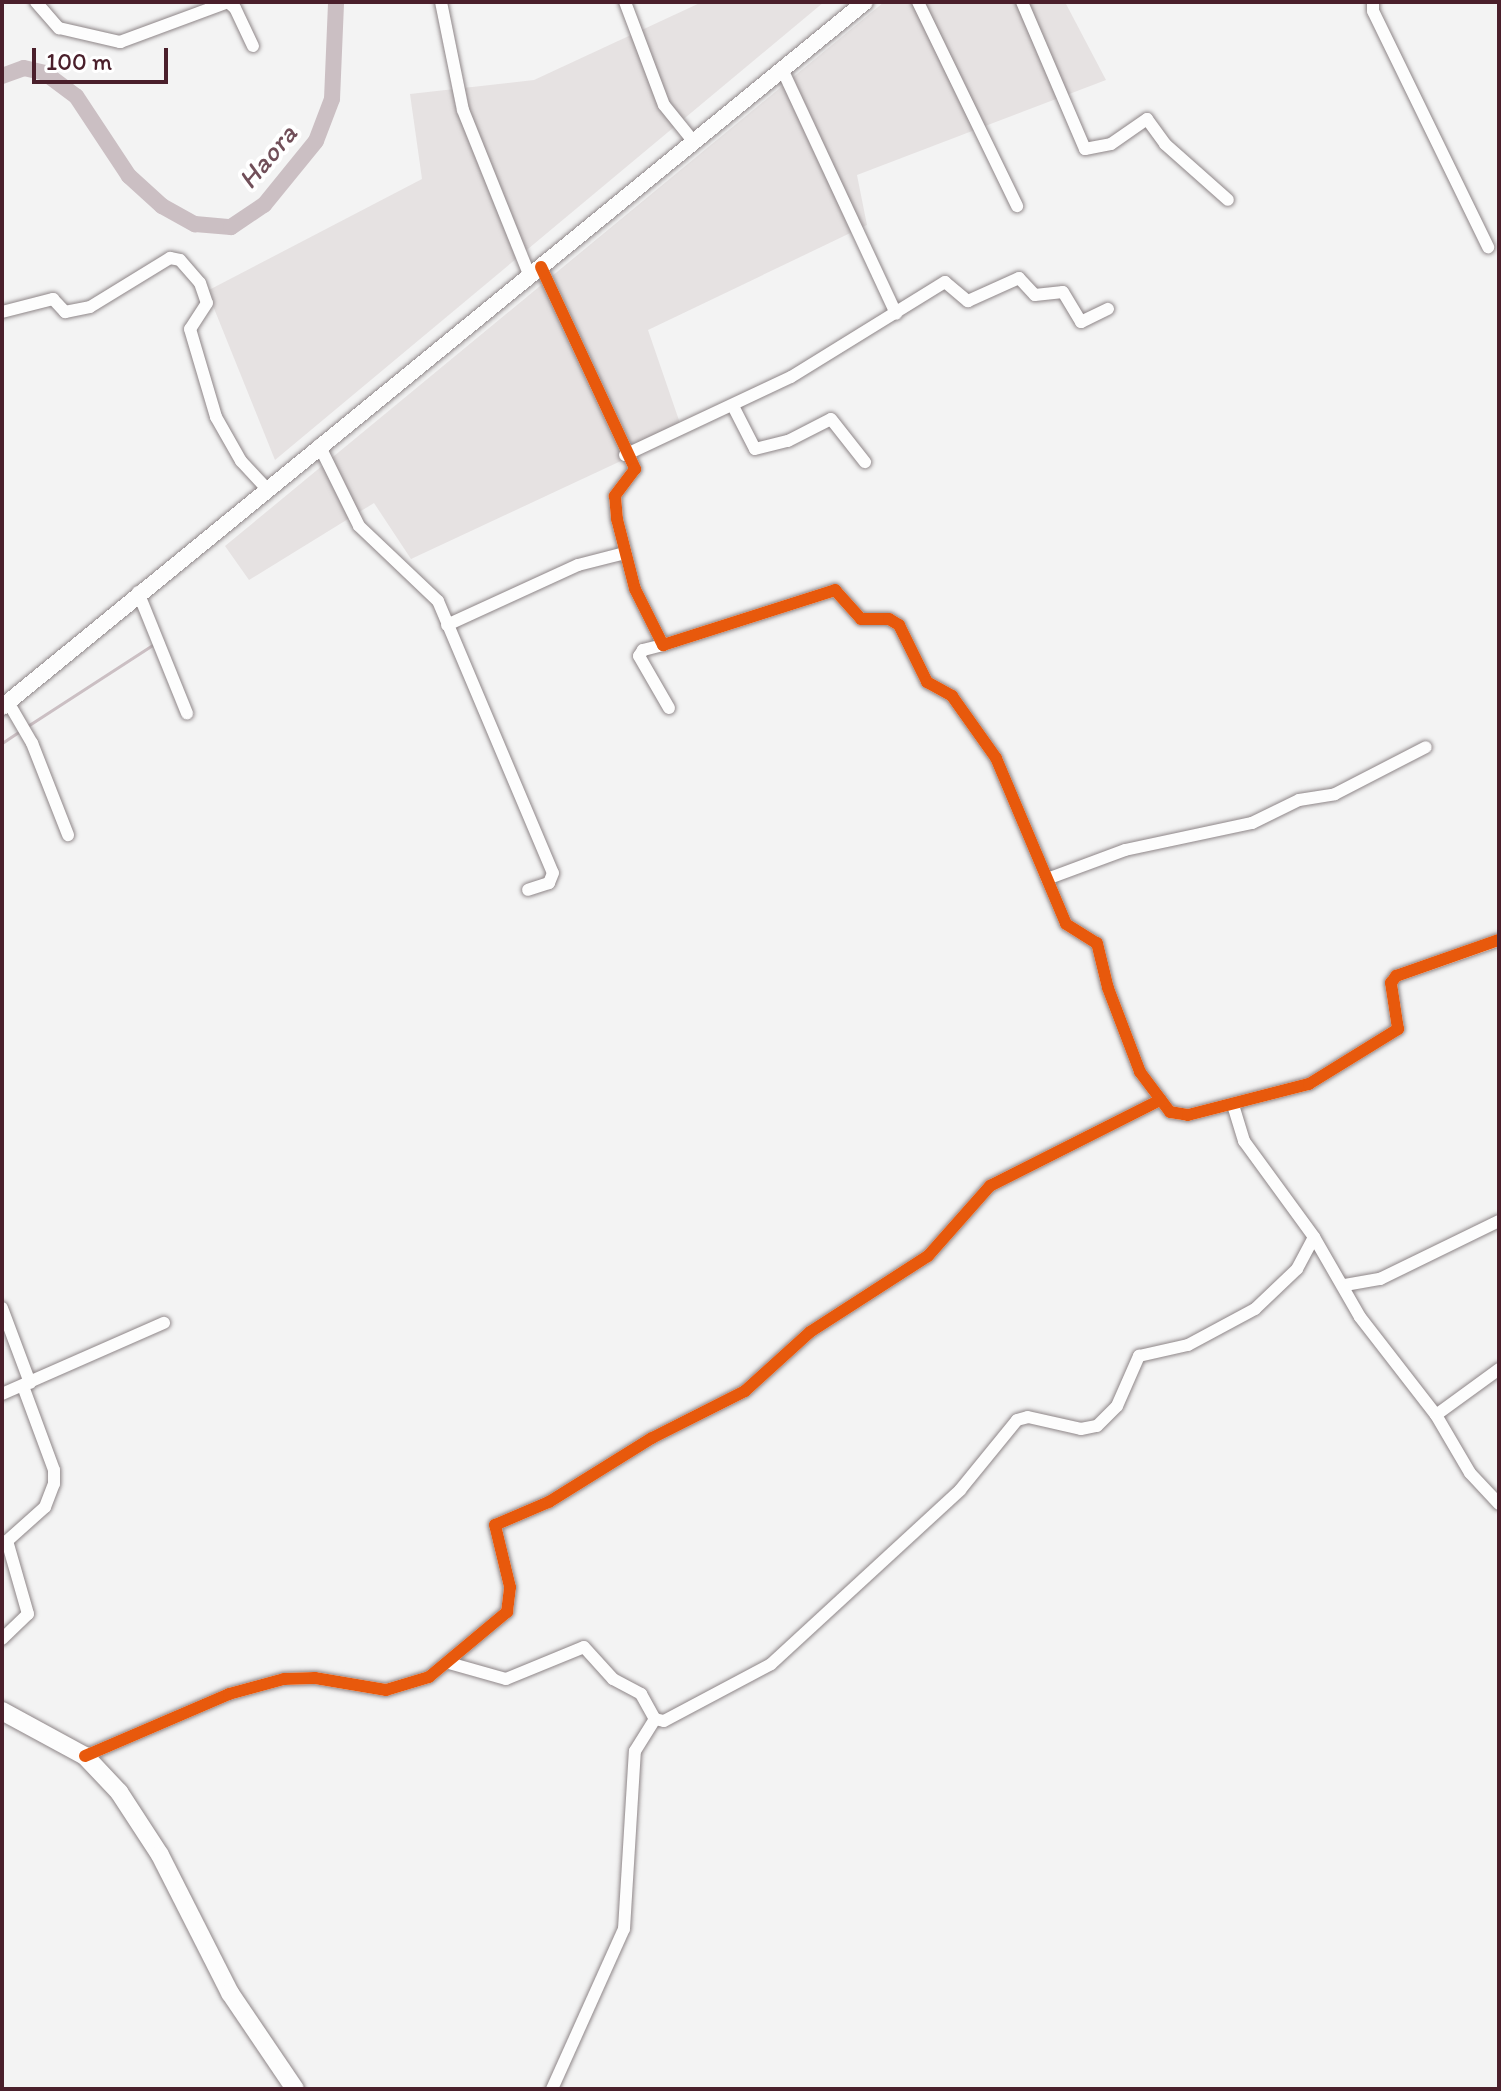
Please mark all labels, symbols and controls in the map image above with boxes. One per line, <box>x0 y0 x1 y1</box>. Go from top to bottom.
scale bar <box>36 32 172 82</box>
text: 100 m <box>46 47 112 76</box>
water label: Haora <box>230 117 304 195</box>

